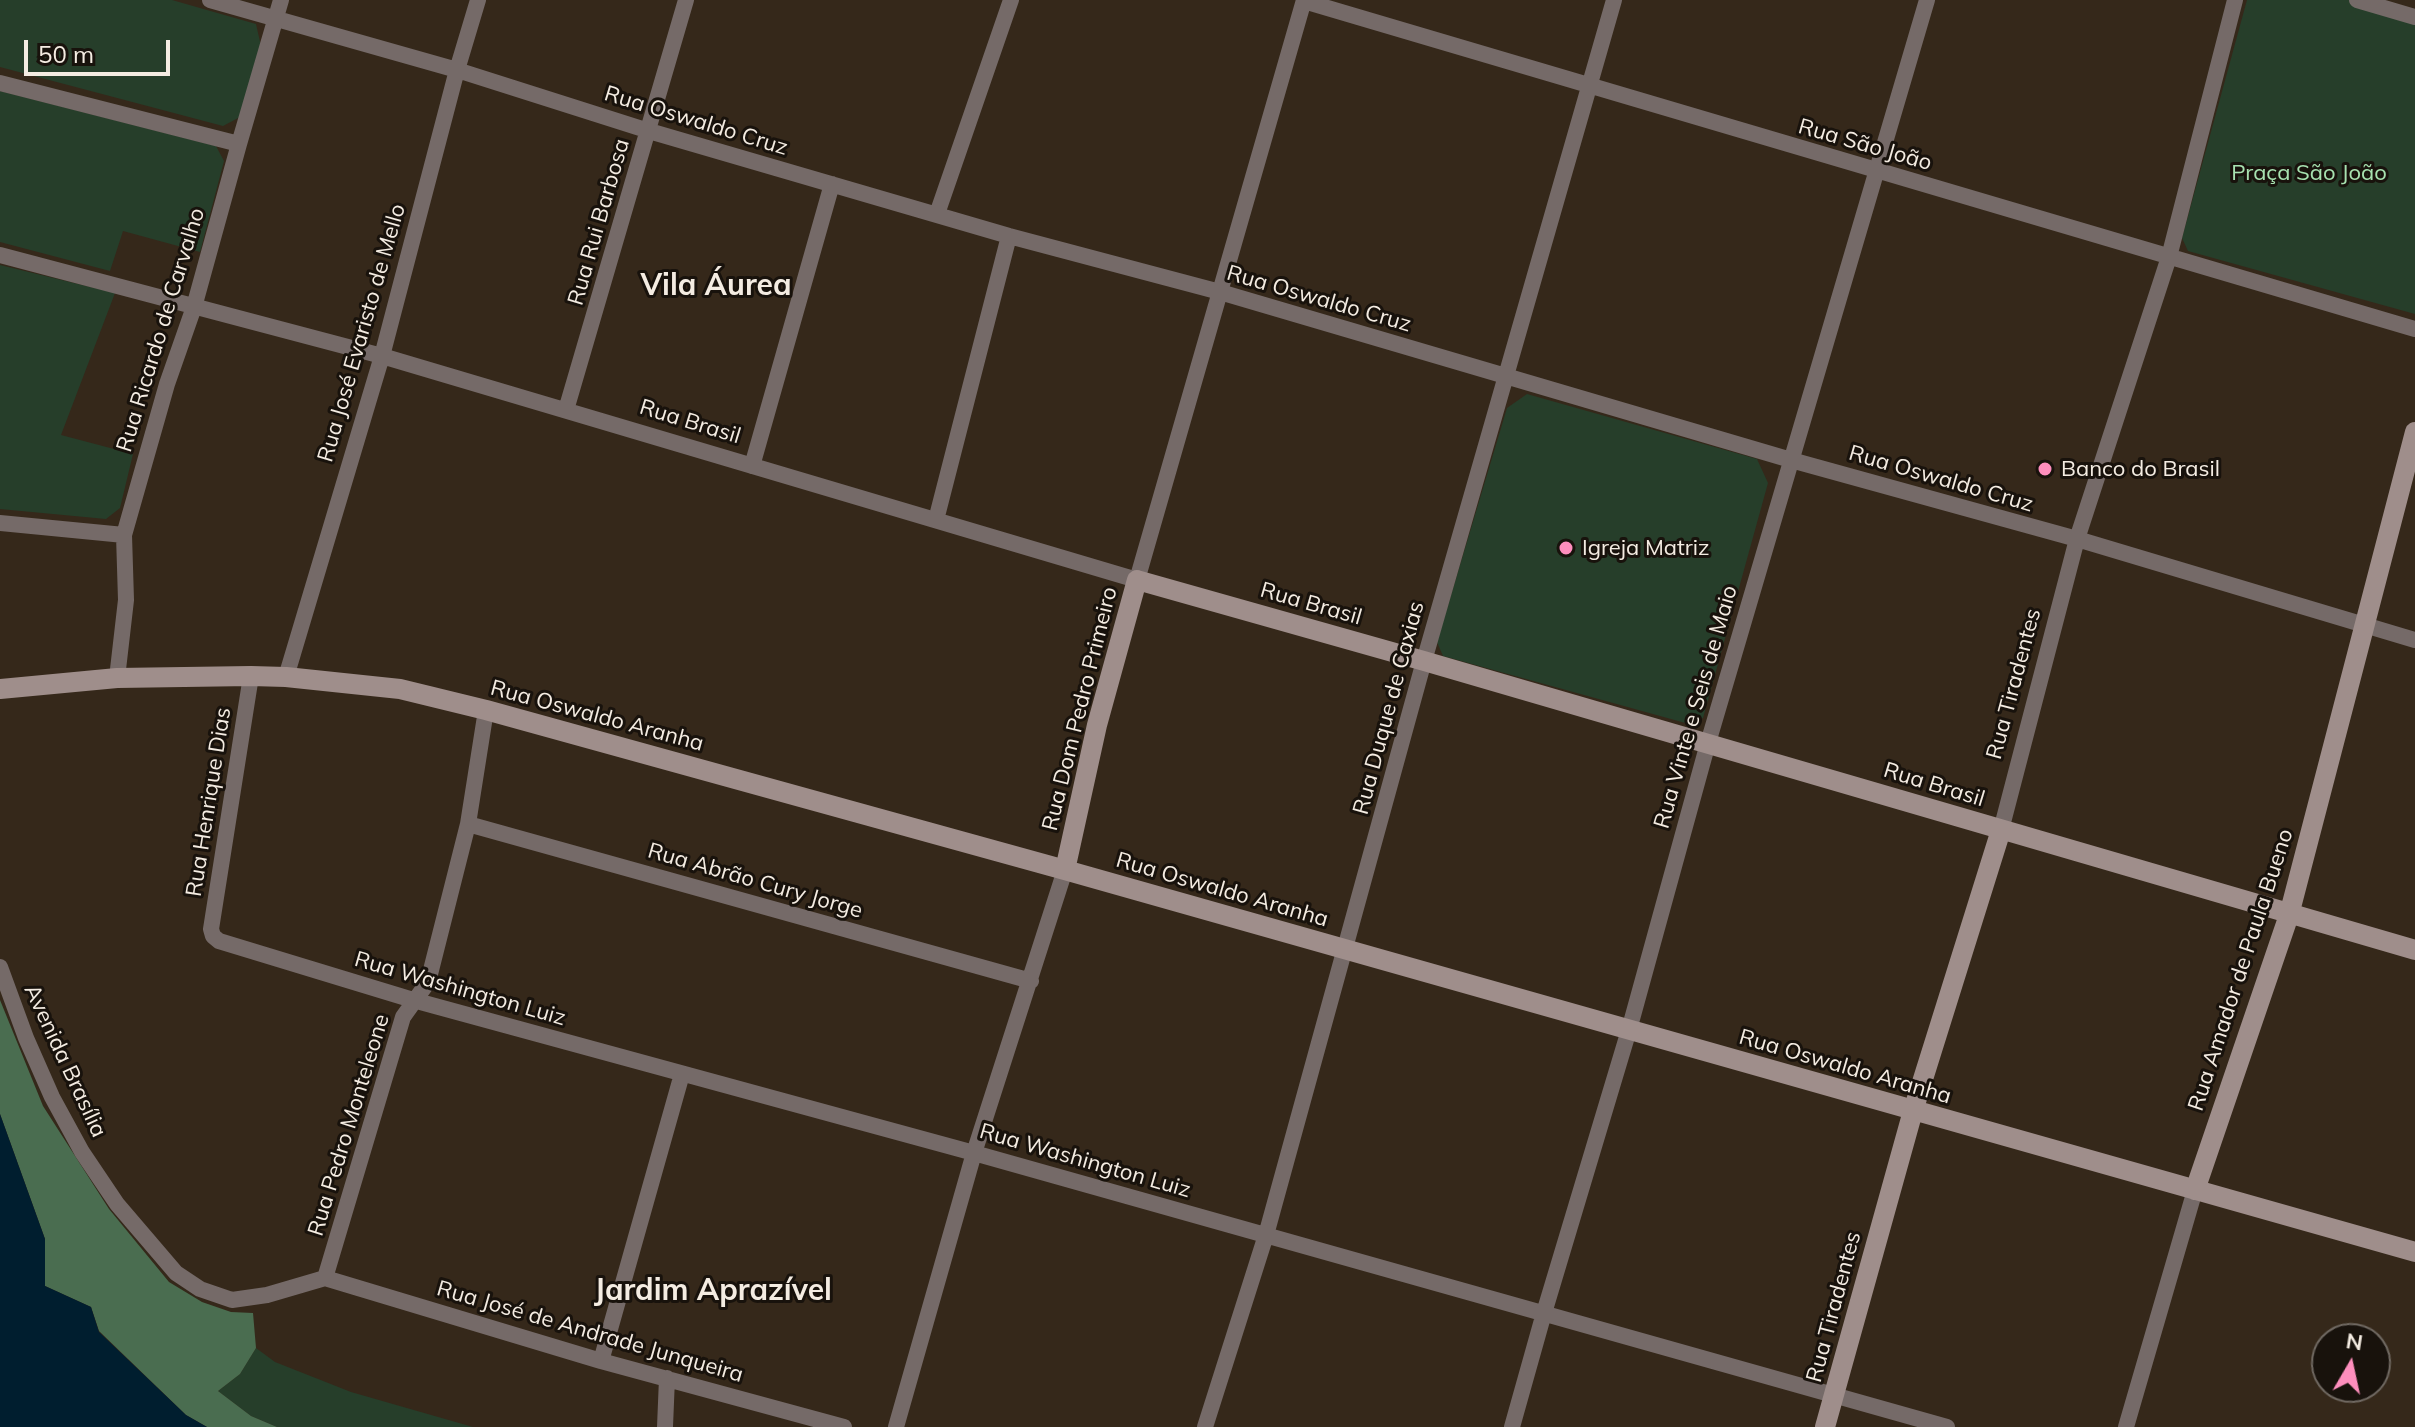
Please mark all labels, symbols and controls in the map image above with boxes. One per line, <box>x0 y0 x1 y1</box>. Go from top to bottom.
scale bar <box>28 24 174 74</box>
text: 50 m <box>38 39 94 69</box>
street label: Rua Oswaldo Cruz <box>601 81 791 161</box>
street label: Rua São João <box>1795 113 1935 177</box>
street label: Rua Rui Barbosa <box>563 136 635 308</box>
park label: Praça São João <box>2231 160 2387 186</box>
street label: Rua José Evaristo de Mello <box>312 201 412 465</box>
street label: Rua Ricardo de Carvalho <box>111 205 211 455</box>
street label: Rua Oswaldo Cruz <box>1224 260 1414 338</box>
district label: Vila Áurea <box>640 268 792 304</box>
street label: Rua Brasil <box>636 394 744 450</box>
street label: Rua Oswaldo Cruz <box>1846 440 2036 518</box>
place label: Banco do Brasil <box>2061 456 2220 482</box>
marker: Banco do Brasil <box>2036 460 2054 478</box>
place label: Igreja Matriz <box>1582 535 1709 561</box>
marker: Igreja Matriz <box>1557 539 1575 557</box>
street label: Rua Brasil <box>1257 577 1365 631</box>
street label: Rua Vinte e Seis de Maio <box>1649 582 1743 832</box>
street label: Rua Dom Pedro Primeiro <box>1037 584 1123 834</box>
street label: Rua Duque de Caxias <box>1348 599 1430 817</box>
street label: Rua Tiradentes <box>1981 606 2047 762</box>
street label: Rua Oswaldo Aranha <box>488 675 706 757</box>
street label: Rua Henrique Dias <box>181 706 237 898</box>
street label: Rua Brasil <box>1880 757 1988 813</box>
street label: Rua Amador de Paula Bueno <box>2183 826 2299 1114</box>
street label: Rua Abrão Cury Jorge <box>645 838 865 924</box>
street label: Rua Oswaldo Aranha <box>1113 847 1331 933</box>
street label: Rua Washington Luiz <box>351 946 569 1032</box>
street label: Avenida Brasília <box>18 980 112 1142</box>
street label: Rua Pedro Monteleone <box>303 1011 395 1239</box>
street label: Rua Oswaldo Aranha <box>1736 1024 1954 1110</box>
street label: Rua Washington Luiz <box>976 1118 1194 1204</box>
street label: Rua Tiradentes <box>1801 1229 1867 1385</box>
district label: Jardim Aprazível <box>594 1273 832 1309</box>
street label: Rua José de Andrade Junqueira <box>434 1276 746 1388</box>
north arrow <box>2311 1323 2391 1403</box>
text: N <box>2344 1326 2365 1356</box>

